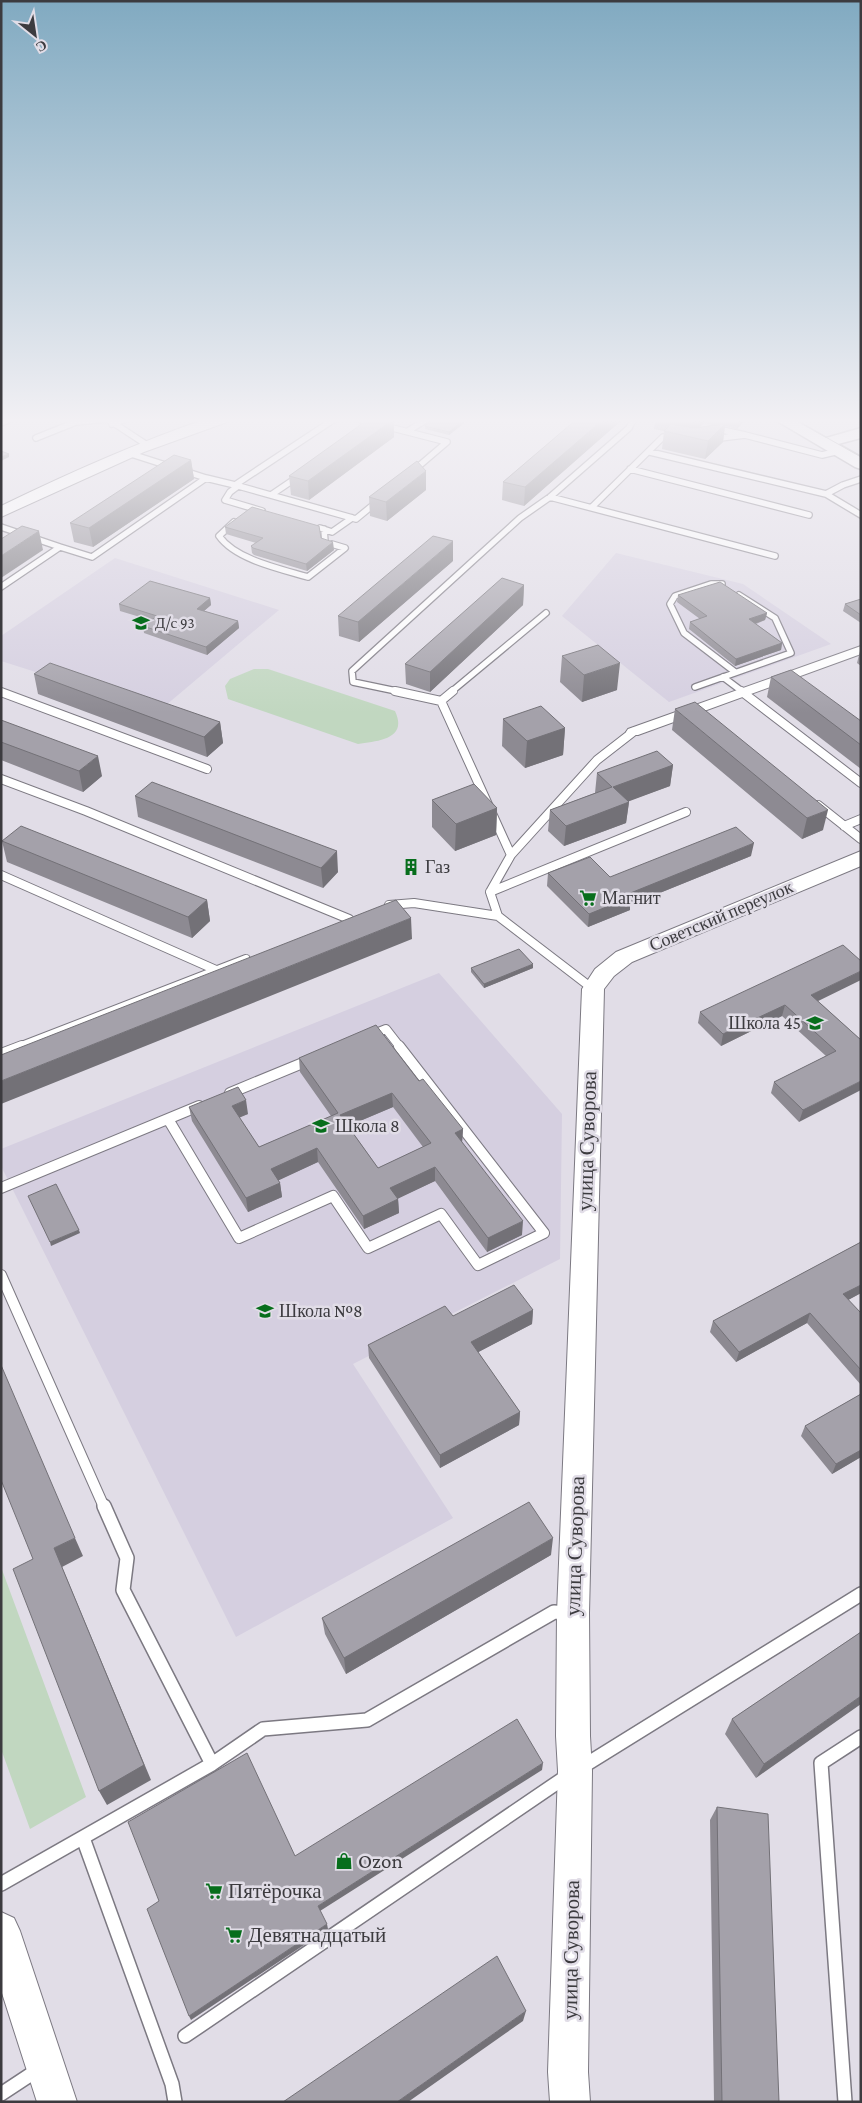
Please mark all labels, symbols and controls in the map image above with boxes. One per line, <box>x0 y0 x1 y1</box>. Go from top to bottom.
north arrow <box>10 10 60 60</box>
text: С <box>33 37 50 56</box>
school or university icon: Д/с 93 <box>131 613 151 633</box>
place label: Д/с 93 <box>155 615 195 631</box>
building icon: Газ <box>401 857 421 877</box>
place label: Газ <box>425 857 450 877</box>
street label: Советский переулок <box>646 877 796 955</box>
supermarket icon: Магнит <box>578 888 598 908</box>
place label: Магнит <box>602 888 661 908</box>
place label: Школа 45 <box>728 1013 801 1033</box>
school or university icon: Школа 45 <box>805 1013 825 1033</box>
street label: улица Суворова <box>573 1070 601 1211</box>
school or university icon: Школа 8 <box>311 1116 331 1136</box>
place label: Школа 8 <box>335 1116 400 1136</box>
school or university icon: Школа №8 <box>255 1301 275 1321</box>
place label: Школа №8 <box>279 1301 363 1321</box>
street label: улица Суворова <box>561 1475 589 1616</box>
place label: Ozon <box>358 1849 403 1873</box>
shop icon: Ozon <box>334 1851 354 1871</box>
place label: Пятёрочка <box>228 1879 322 1903</box>
street label: улица Суворова <box>558 1879 584 2020</box>
supermarket icon: Пятёрочка <box>204 1881 224 1901</box>
place label: Девятнадцатый <box>248 1923 386 1947</box>
supermarket icon: Девятнадцатый <box>224 1925 244 1945</box>

